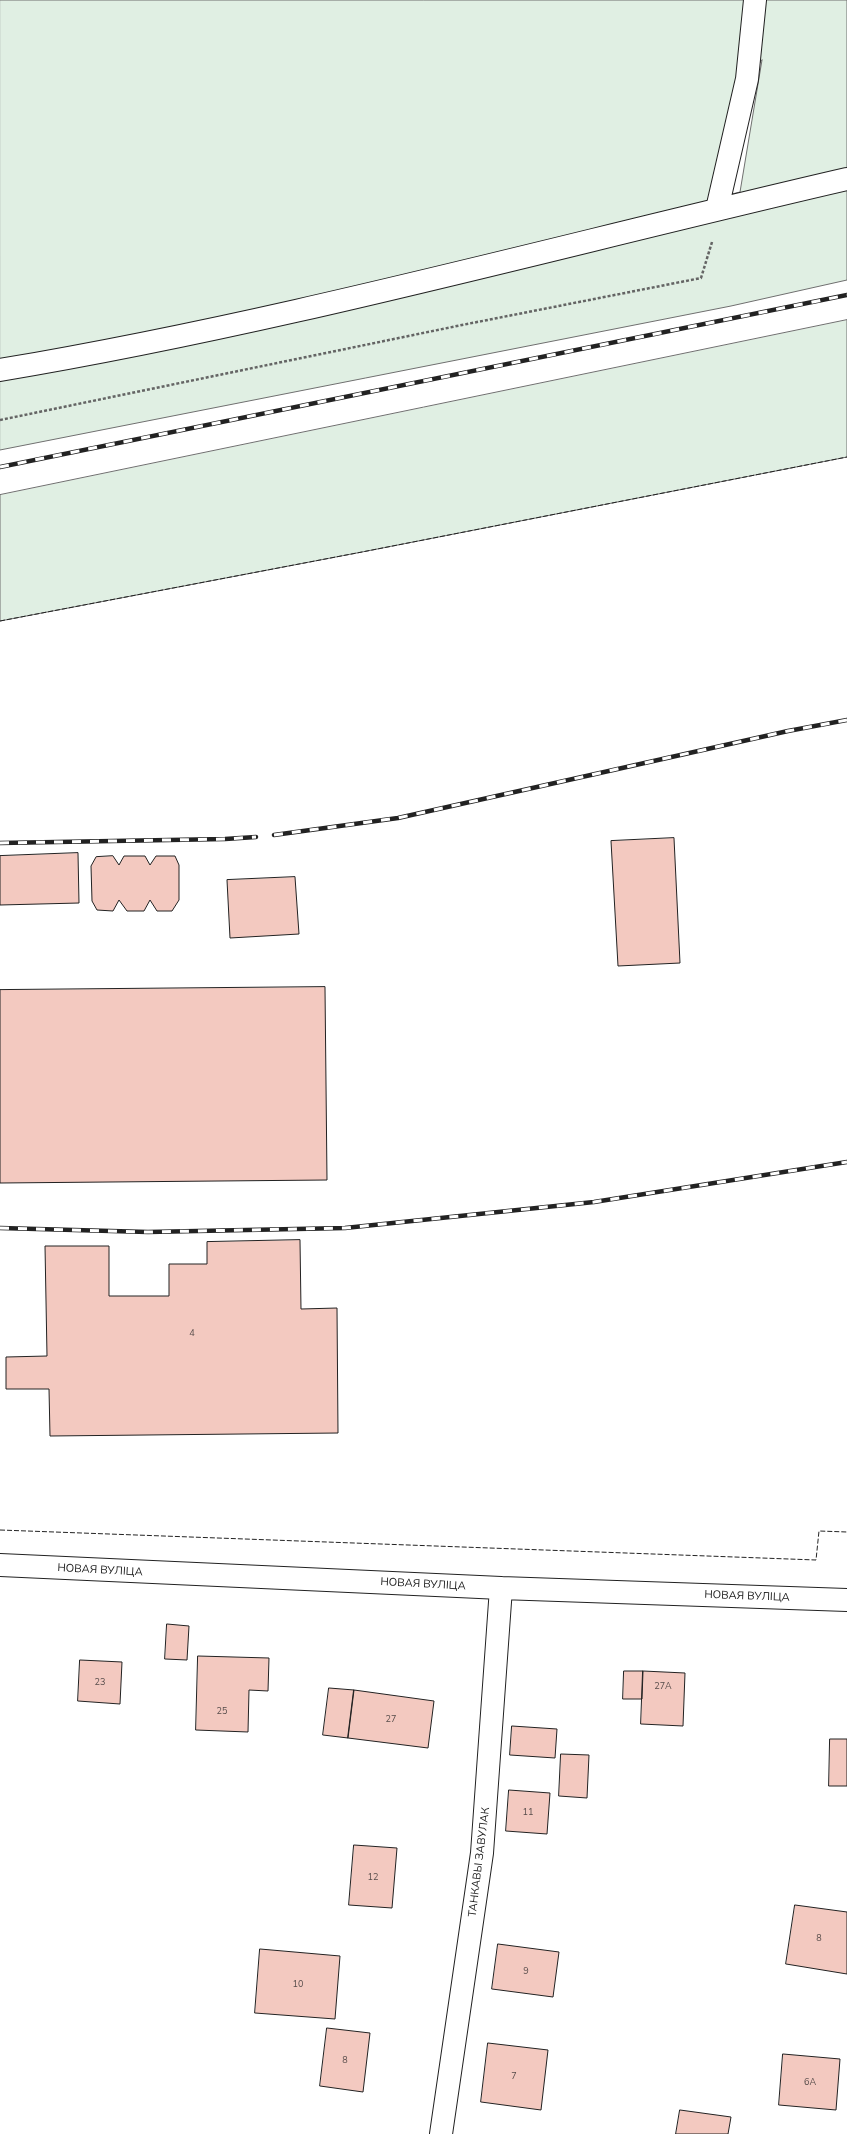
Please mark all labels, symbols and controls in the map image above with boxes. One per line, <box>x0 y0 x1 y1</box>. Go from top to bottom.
house number: 4 <box>189 1328 195 1338</box>
street label: НОВАЯ ВУЛІЦА <box>57 1561 143 1579</box>
street label: НОВАЯ ВУЛІЦА <box>380 1575 466 1593</box>
street label: НОВАЯ ВУЛІЦА <box>704 1588 790 1604</box>
house number: 23 <box>95 1677 105 1687</box>
house number: 27А <box>654 1681 672 1691</box>
house number: 25 <box>217 1706 227 1716</box>
house number: 27 <box>386 1714 396 1724</box>
street label: ТАНКАВЫ ЗАВУЛАК <box>466 1806 492 1918</box>
house number: 11 <box>523 1807 533 1817</box>
house number: 12 <box>368 1872 378 1882</box>
house number: 8 <box>816 1933 822 1943</box>
house number: 9 <box>523 1966 529 1976</box>
house number: 10 <box>293 1979 303 1989</box>
house number: 8 <box>342 2055 348 2065</box>
house number: 7 <box>511 2071 517 2081</box>
house number: 6А <box>804 2077 816 2087</box>

